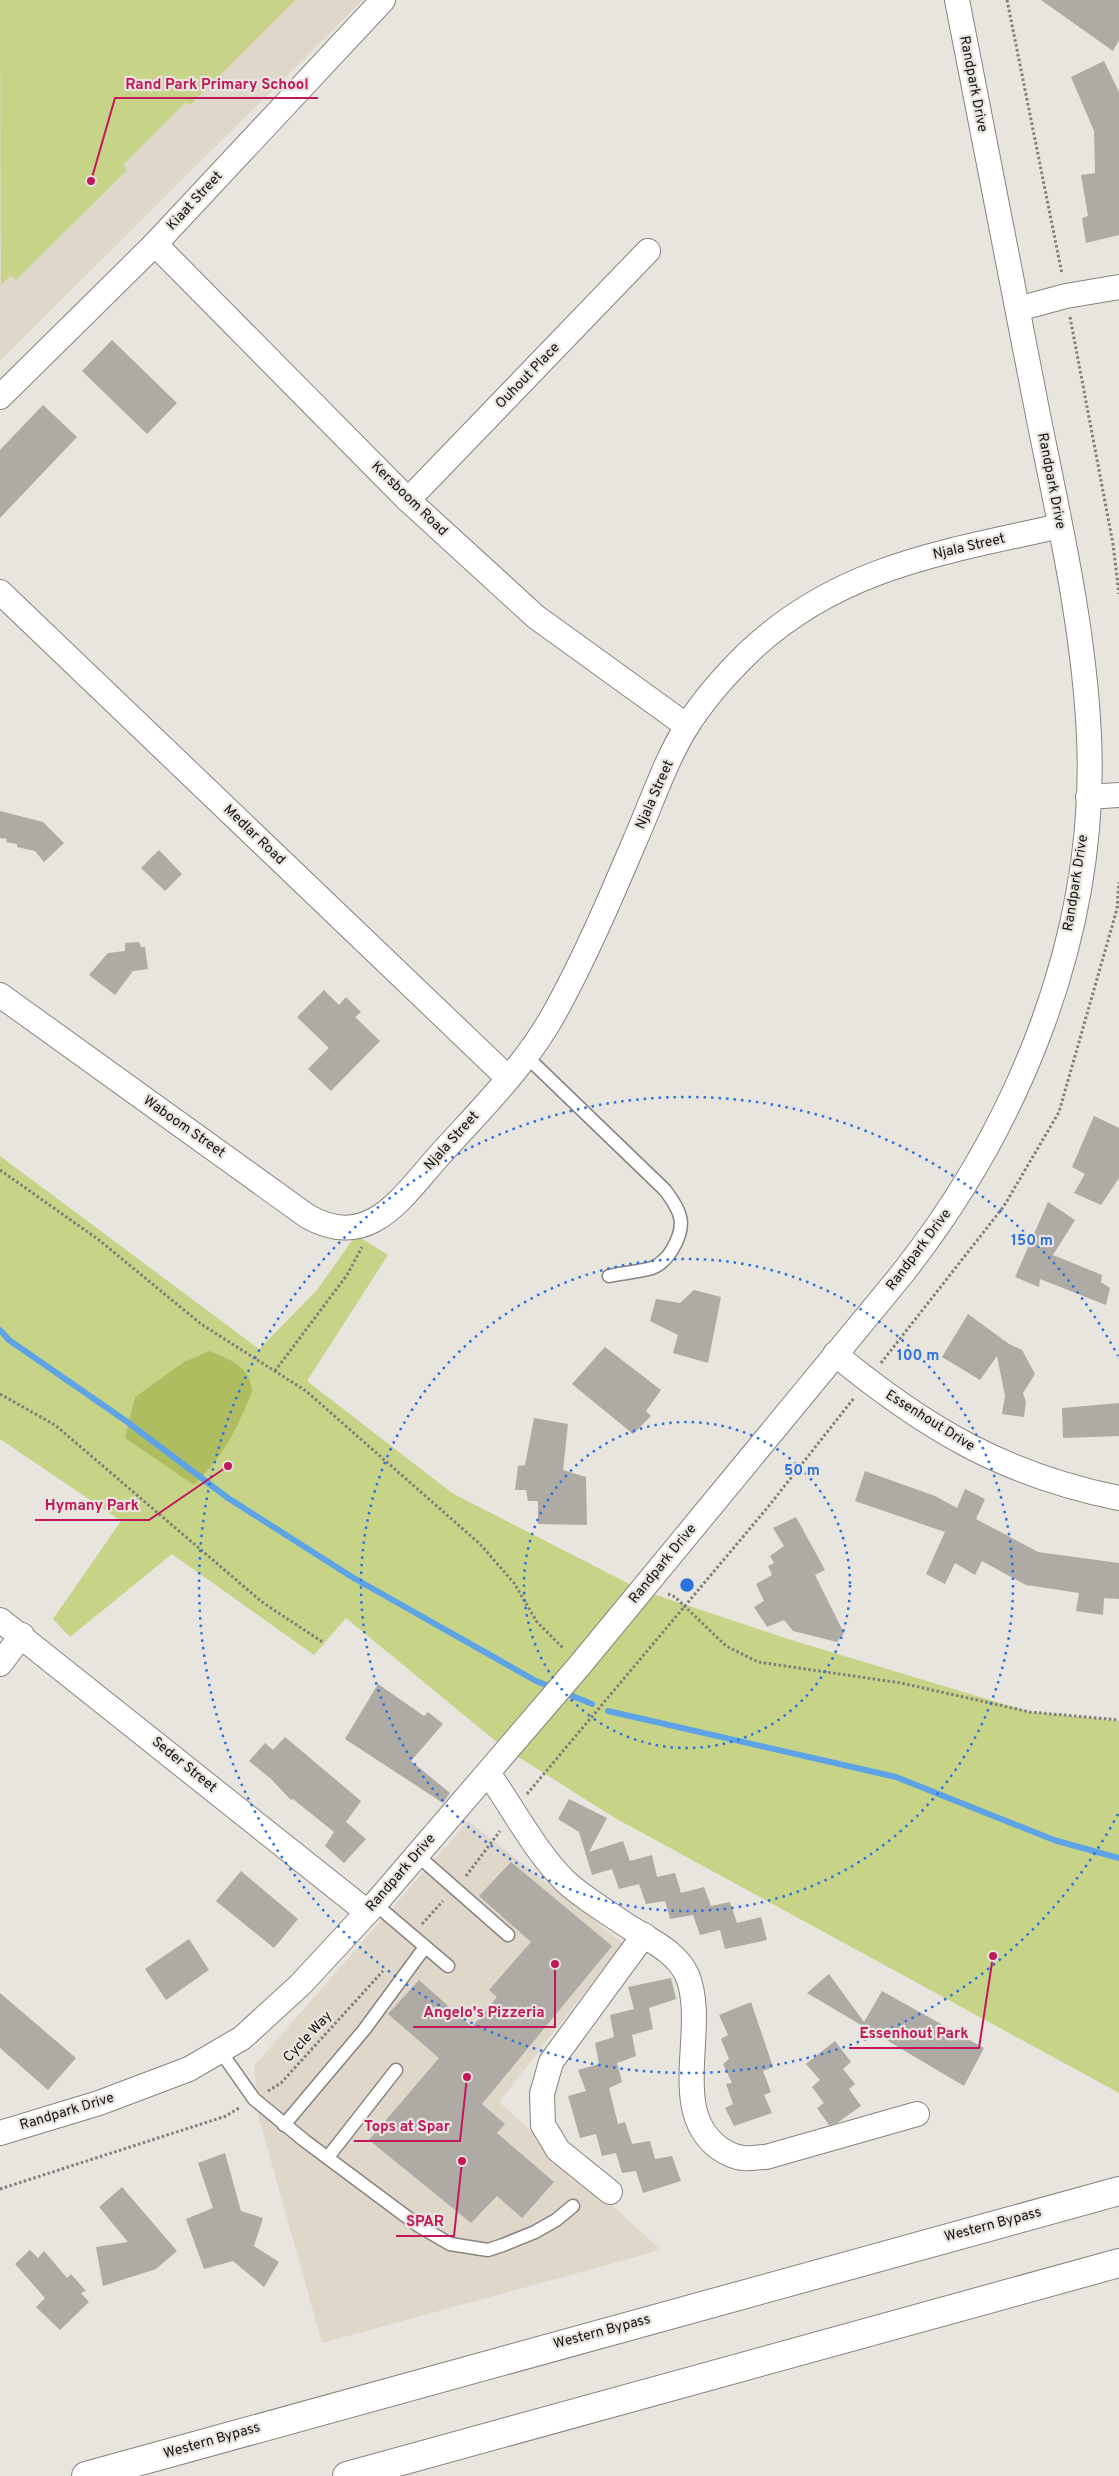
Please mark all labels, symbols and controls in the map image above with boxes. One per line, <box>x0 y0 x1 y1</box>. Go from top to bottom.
street label: Randpark Drive <box>955 34 991 134</box>
callout: Rand Park Primary School <box>115 68 318 98</box>
text: Rand Park Primary School <box>125 76 309 95</box>
street label: Kiaat Street <box>163 168 227 234</box>
street label: Ouhout Place <box>492 339 564 413</box>
street label: Randpark Drive <box>1033 431 1069 531</box>
street label: Kersboom Road <box>367 458 451 540</box>
street label: Njala Street <box>931 530 1007 564</box>
street label: Njala Street <box>632 758 678 832</box>
street label: Medlar Road <box>220 801 288 869</box>
street label: Randpark Drive <box>1060 833 1092 933</box>
street label: Waboom Street <box>140 1092 228 1162</box>
street label: Njala Street <box>421 1108 483 1174</box>
street label: Randpark Drive <box>883 1206 955 1294</box>
text: 150 m <box>1011 1232 1053 1251</box>
text: 100 m <box>897 1347 939 1366</box>
street label: Essenhout Drive <box>882 1387 978 1455</box>
text: 50 m <box>784 1462 820 1481</box>
callout: Hymany Park <box>35 1490 149 1520</box>
text: Hymany Park <box>45 1497 139 1516</box>
street label: Randpark Drive <box>626 1521 700 1607</box>
centre of rings <box>678 1576 696 1594</box>
street label: Seder Street <box>148 1734 220 1796</box>
street label: Randpark Drive <box>363 1831 439 1915</box>
callout: Angelo's Pizzeria <box>413 1997 555 2027</box>
text: Angelo's Pizzeria <box>423 2004 545 2023</box>
street label: Cycle Way <box>280 2008 336 2066</box>
callout: Essenhout Park <box>849 2018 979 2048</box>
text: Essenhout Park <box>859 2025 969 2044</box>
street label: Randpark Drive <box>18 2090 116 2134</box>
callout: Tops at Spar <box>354 2111 460 2141</box>
text: Tops at Spar <box>364 2118 451 2137</box>
street label: Western Bypass <box>943 2204 1043 2246</box>
callout: SPAR <box>396 2206 454 2236</box>
text: SPAR <box>406 2213 444 2232</box>
street label: Western Bypass <box>552 2311 652 2353</box>
street label: Western Bypass <box>162 2419 262 2463</box>

